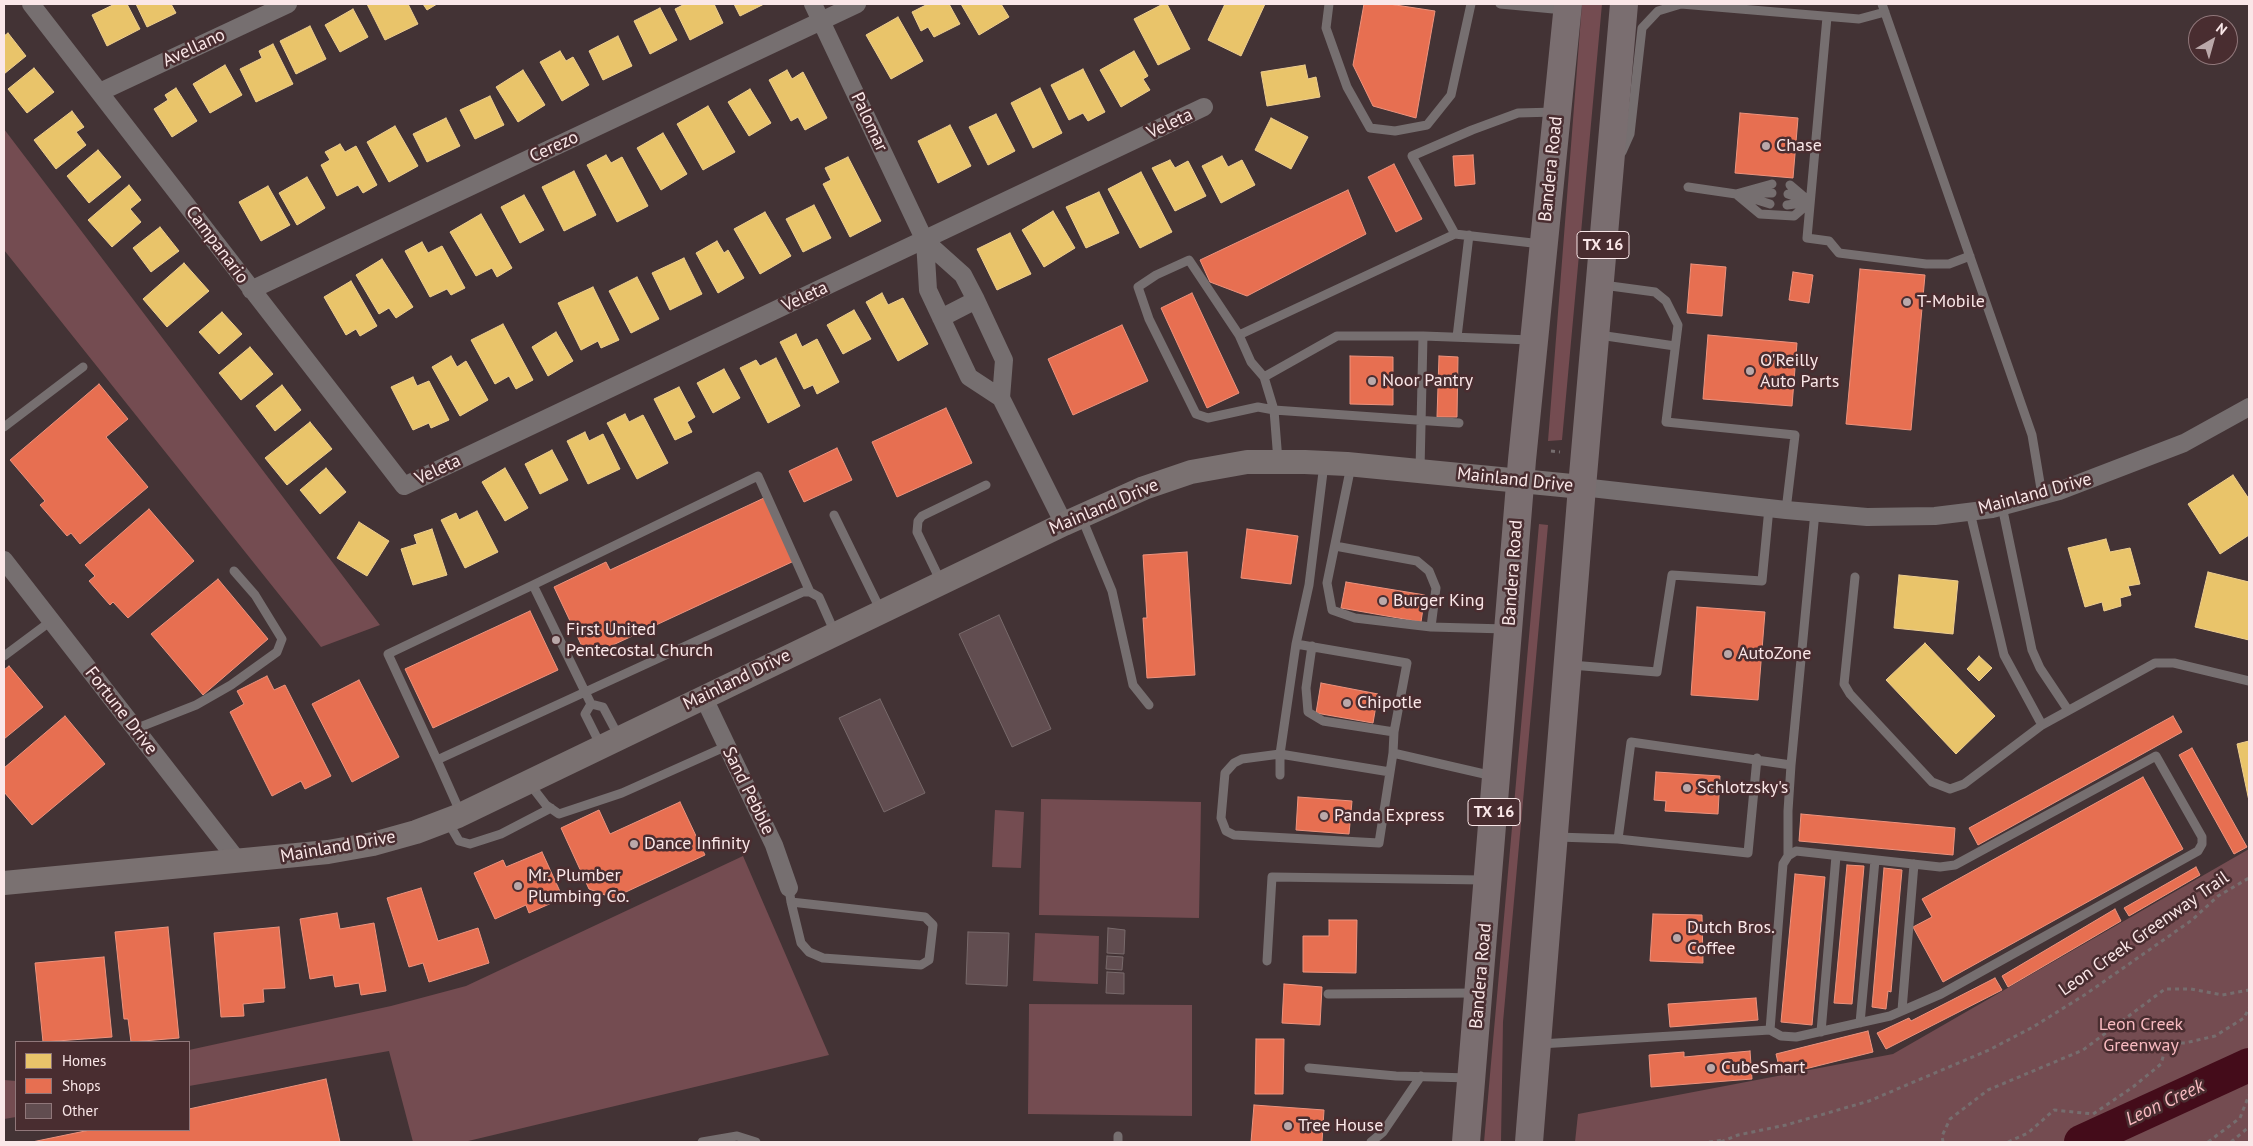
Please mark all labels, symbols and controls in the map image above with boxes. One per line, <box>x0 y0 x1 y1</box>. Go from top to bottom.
north arrow <box>2188 15 2238 65</box>
text: N <box>2212 19 2231 39</box>
street label: Avellano <box>159 24 229 72</box>
street label: Palomar <box>846 89 892 155</box>
street label: Veleta <box>1144 104 1196 144</box>
street label: Bandera Road <box>1535 115 1567 223</box>
street label: Cerezo <box>526 126 582 168</box>
place label: Chase <box>1776 135 1822 157</box>
marker: Chase <box>1760 140 1772 152</box>
street label: Campanario <box>181 202 253 288</box>
road number: TX 16 <box>1577 232 1629 258</box>
street label: Veleta <box>779 277 831 317</box>
place label: T-Mobile <box>1917 291 1985 313</box>
marker: T-Mobile <box>1901 296 1913 308</box>
place label: O'Reilly Auto Parts <box>1760 350 1839 392</box>
marker: O'Reilly Auto Parts <box>1744 365 1756 377</box>
place label: Noor Pantry <box>1382 370 1473 392</box>
marker: Noor Pantry <box>1366 375 1378 387</box>
street label: Veleta <box>412 450 464 490</box>
street label: Mainland Drive <box>1456 463 1574 497</box>
street label: Mainland Drive <box>1976 468 2094 520</box>
street label: Mainland Drive <box>1046 474 1162 540</box>
street label: Bandera Road <box>1499 519 1527 627</box>
place label: Burger King <box>1393 590 1484 612</box>
marker: Burger King <box>1377 595 1389 607</box>
place label: First United Pentecostal Church <box>566 619 713 662</box>
marker: First United Pentecostal Church <box>550 634 562 646</box>
place label: AutoZone <box>1738 643 1811 665</box>
street label: Mainland Drive <box>680 645 794 715</box>
marker: AutoZone <box>1722 648 1734 660</box>
street label: Fortune Drive <box>80 663 162 759</box>
place label: Chipotle <box>1357 692 1422 714</box>
marker: Chipotle <box>1341 697 1353 709</box>
street label: Sand Pebble <box>717 743 779 839</box>
place label: Schlotzsky's <box>1697 777 1788 799</box>
marker: Schlotzsky's <box>1681 782 1693 794</box>
road number: TX 16 <box>1468 799 1520 826</box>
place label: Panda Express <box>1334 805 1445 827</box>
marker: Panda Express <box>1318 810 1330 822</box>
street label: Mainland Drive <box>279 826 397 868</box>
place label: Dance Infinity <box>644 833 750 855</box>
marker: Dance Infinity <box>628 838 640 850</box>
place label: Mr. Plumber Plumbing Co. <box>528 865 629 908</box>
street label: Leon Creek Greenway Trail <box>2055 867 2233 1001</box>
marker: Mr. Plumber Plumbing Co. <box>512 880 524 892</box>
place label: Dutch Bros. Coffee <box>1687 917 1775 960</box>
street label: Bandera Road <box>1466 922 1496 1030</box>
marker: Dutch Bros. Coffee <box>1671 932 1683 944</box>
park label: Leon Creek Greenway <box>2099 1014 2183 1056</box>
legend <box>15 1041 190 1131</box>
text: Homes <box>62 1051 106 1070</box>
place label: CubeSmart <box>1721 1057 1805 1079</box>
marker: CubeSmart <box>1705 1062 1717 1074</box>
water label: Leon Creek <box>2122 1075 2208 1131</box>
text: Shops <box>62 1076 101 1095</box>
text: Other <box>62 1101 98 1120</box>
place label: Tree House <box>1298 1115 1383 1137</box>
marker: Tree House <box>1282 1120 1294 1132</box>

